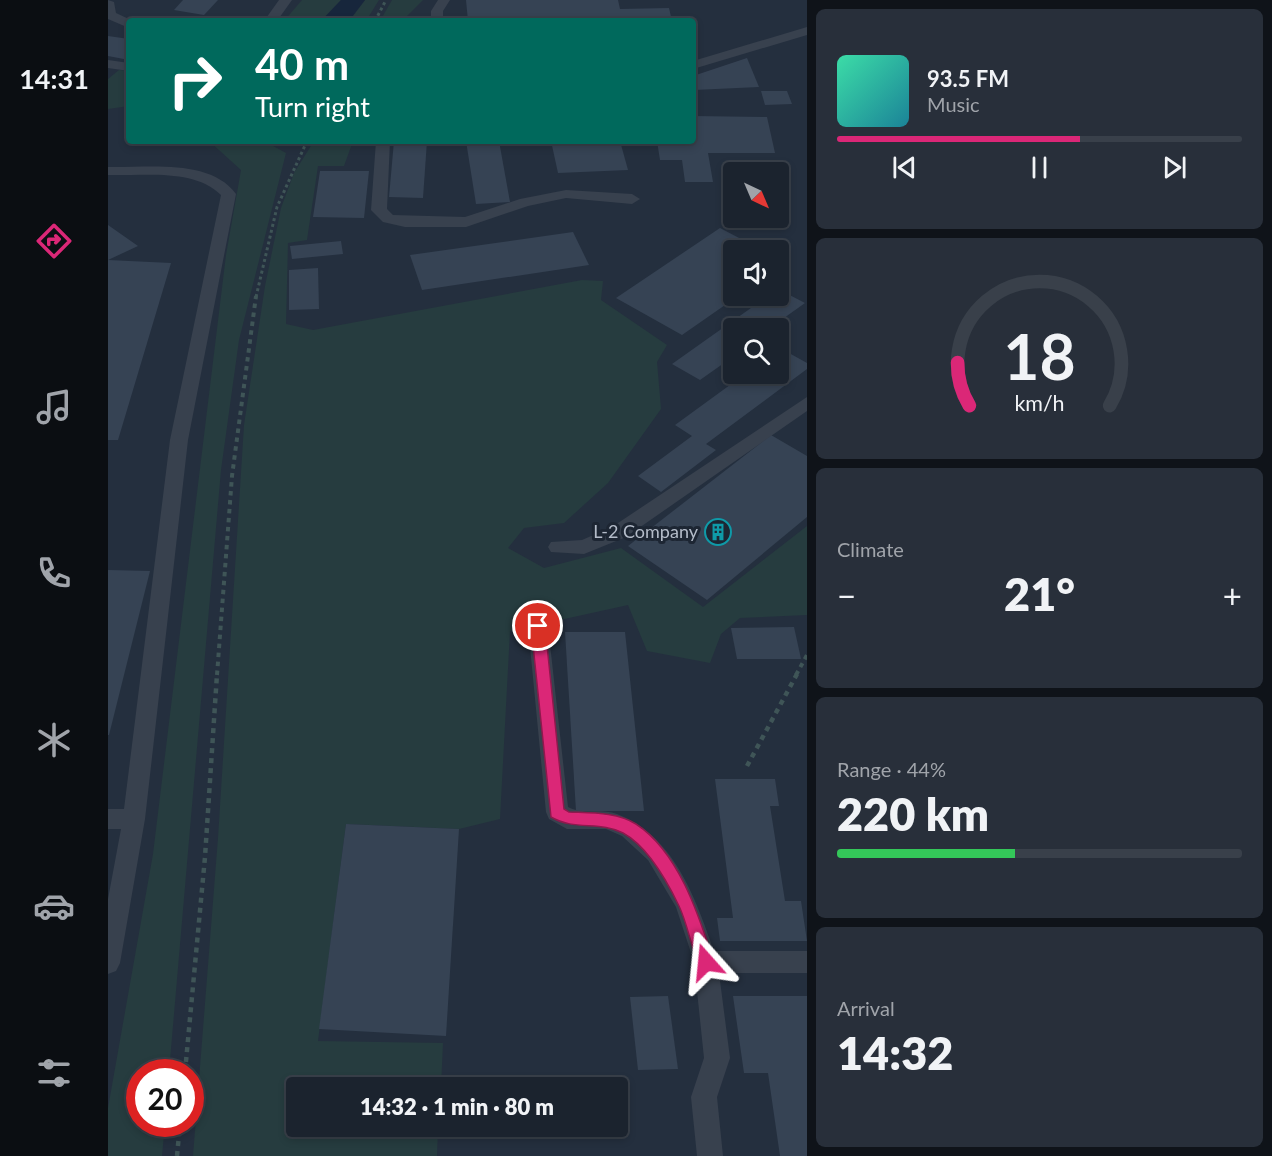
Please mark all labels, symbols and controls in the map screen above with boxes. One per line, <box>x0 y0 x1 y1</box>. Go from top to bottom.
text: 40 m <box>255 39 349 89</box>
icon: right <box>156 42 234 120</box>
text: 14:31 <box>19 62 89 95</box>
text: 93.5 FM <box>927 65 1009 92</box>
text: Turn right <box>255 90 370 123</box>
text: Music <box>927 92 980 116</box>
icon: previous <box>888 151 921 184</box>
icon: pause <box>1023 151 1056 184</box>
icon: next <box>1158 151 1191 184</box>
north arrow <box>723 162 789 228</box>
map controls <box>723 162 789 384</box>
icon: directions <box>33 220 75 262</box>
button: sound <box>723 240 789 306</box>
button: search <box>723 318 789 384</box>
text: 18 <box>1003 318 1076 393</box>
icon: music <box>33 386 75 428</box>
text: km/h <box>1014 390 1065 416</box>
building icon: L-2 Company <box>703 517 733 547</box>
place label: L-2 Company <box>593 520 699 542</box>
text: Climate <box>837 537 904 561</box>
icon: phone <box>33 552 75 594</box>
text: 21° <box>1004 567 1075 621</box>
text: − <box>837 575 856 615</box>
text: + <box>1223 575 1242 615</box>
pin <box>512 600 563 651</box>
icon: arrive <box>521 609 554 642</box>
icon: climate <box>33 719 75 761</box>
text: Range · 44% <box>837 757 946 781</box>
text: 220 km <box>837 787 989 841</box>
icon: car <box>33 885 75 927</box>
position arrow <box>674 930 738 994</box>
text: Arrival <box>837 996 895 1020</box>
text: 14:32 <box>837 1026 953 1080</box>
icon: filters <box>33 1052 75 1094</box>
speed limit sign: 20 <box>126 1059 204 1137</box>
text: 14:32 · 1 min · 80 m <box>360 1093 554 1120</box>

